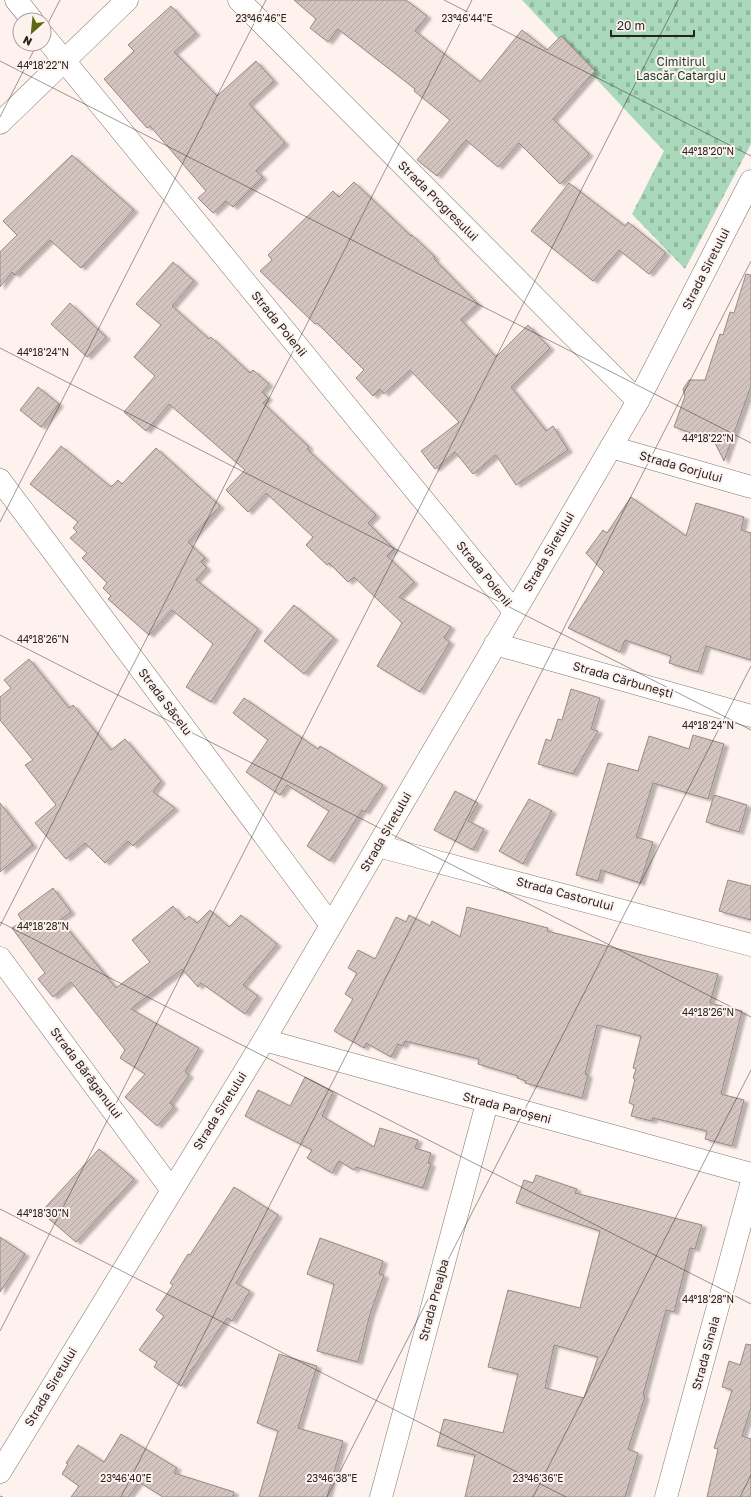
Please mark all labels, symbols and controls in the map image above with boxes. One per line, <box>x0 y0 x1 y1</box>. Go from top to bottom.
north arrow <box>12 12 52 52</box>
text: 23°46'46"E <box>235 12 287 24</box>
text: 23°46'44"E <box>441 12 493 24</box>
scale bar <box>611 12 694 38</box>
text: 20 m <box>617 18 645 33</box>
text: N <box>21 34 34 49</box>
park label: Cimitirul Lascăr Catargiu <box>636 54 726 83</box>
text: 44°18'22"N <box>17 59 69 71</box>
text: 44°18'20"N <box>682 145 734 157</box>
street label: Strada Progresului <box>395 157 482 244</box>
street label: Strada Siretului <box>679 225 733 312</box>
street label: Strada Poienii <box>248 288 310 359</box>
text: 44°18'24"N <box>17 346 69 358</box>
text: 44°18'22"N <box>682 432 734 444</box>
street label: Strada Gorjului <box>638 447 724 486</box>
street label: Strada Siretului <box>520 509 577 594</box>
street label: Strada Poienii <box>453 538 515 609</box>
text: 44°18'26"N <box>17 633 69 645</box>
street label: Strada Cărbunești <box>571 658 675 701</box>
street label: Strada Săcelu <box>135 665 195 738</box>
text: 44°18'24"N <box>682 719 734 731</box>
street label: Strada Siretului <box>357 789 414 874</box>
street label: Strada Castorului <box>515 873 616 914</box>
text: 44°18'28"N <box>17 920 69 932</box>
text: 44°18'26"N <box>682 1006 734 1018</box>
street label: Strada Bărăganului <box>47 1024 125 1121</box>
street label: Strada Siretului <box>189 1069 250 1153</box>
street label: Strada Paroșeni <box>461 1089 553 1127</box>
text: 44°18'30"N <box>17 1207 69 1219</box>
street label: Strada Preajba <box>415 1257 452 1343</box>
text: 44°18'28"N <box>682 1293 734 1305</box>
street label: Strada Sinaia <box>688 1314 723 1391</box>
street label: Strada Siretului <box>21 1345 80 1429</box>
text: 23°46'40"E <box>100 1472 152 1484</box>
text: 23°46'38"E <box>307 1472 357 1484</box>
text: 23°46'36"E <box>513 1472 563 1484</box>

